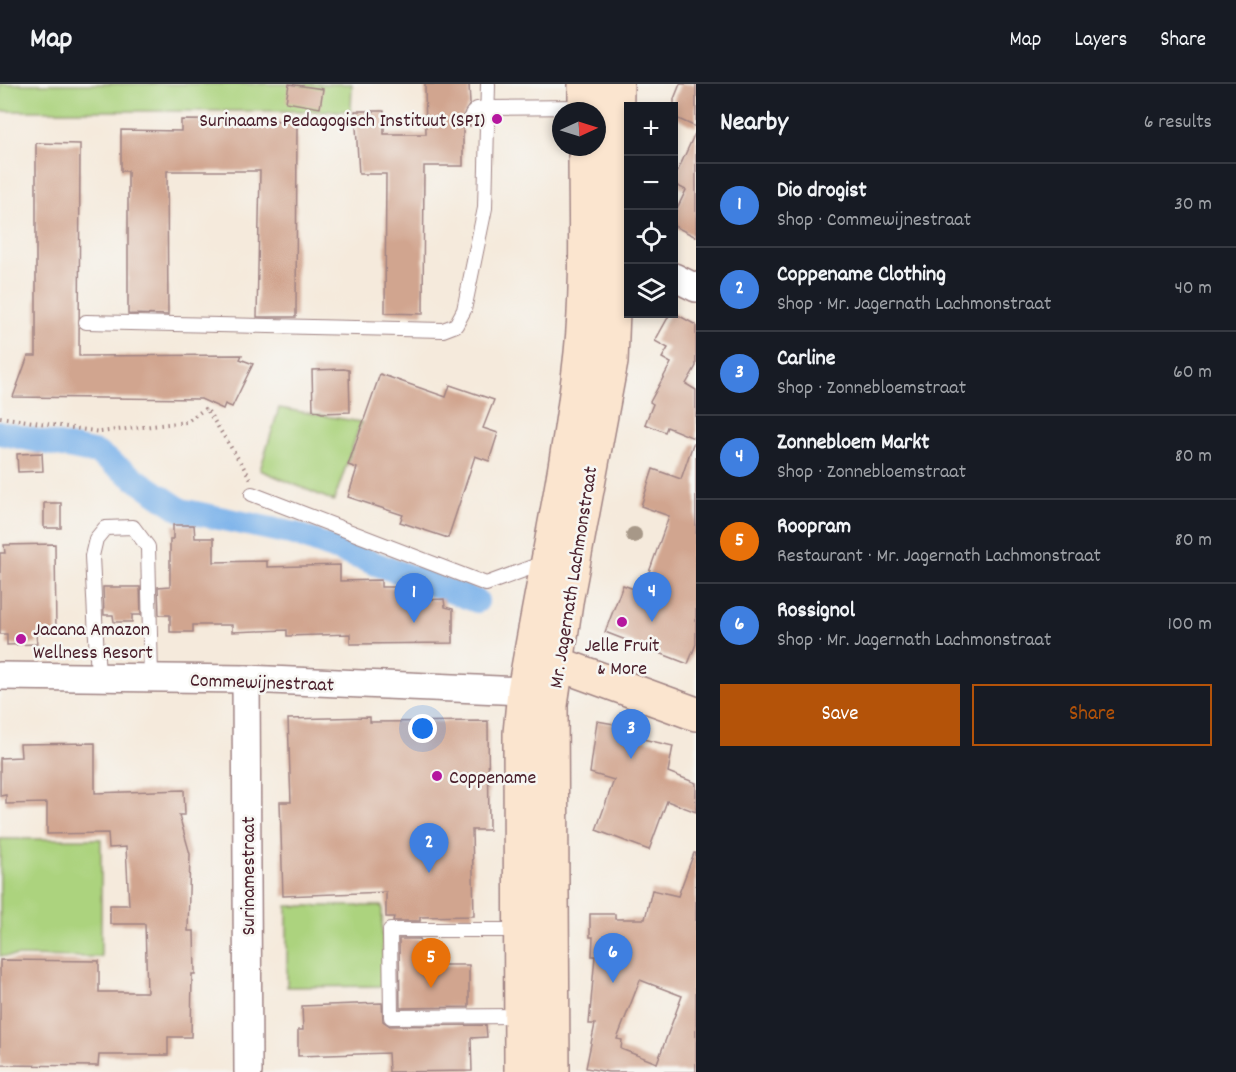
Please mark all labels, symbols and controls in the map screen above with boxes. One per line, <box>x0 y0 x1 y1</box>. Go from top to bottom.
text: Map <box>30 21 72 61</box>
text: Map <box>1010 26 1041 56</box>
text: Layers <box>1074 26 1127 56</box>
text: Share <box>1160 26 1206 56</box>
north arrow <box>552 102 606 156</box>
map controls <box>624 102 678 318</box>
button: + <box>624 102 678 156</box>
text: Nearby <box>720 105 788 142</box>
place label: Surinaams Pedagogisch Instituut (SPI) <box>199 108 485 136</box>
text: 6 results <box>1144 109 1212 137</box>
marker: Surinaams Pedagogisch Instituut (SPI) <box>490 112 504 126</box>
button: − <box>624 156 678 210</box>
text: Dio drogist <box>777 176 867 207</box>
text: 1 <box>737 191 742 219</box>
text: 30 m <box>1174 191 1212 219</box>
text: Shop · Commewijnestraat <box>777 207 971 235</box>
button: locate <box>624 210 678 264</box>
text: Coppename Clothing <box>777 260 946 291</box>
button: layers <box>624 264 678 318</box>
text: 2 <box>735 275 744 303</box>
text: 40 m <box>1174 275 1212 303</box>
text: Shop · Mr. Jagernath Lachmonstraat <box>777 291 1051 319</box>
text: Carline <box>777 344 835 375</box>
text: 3 <box>735 359 744 387</box>
text: 60 m <box>1173 359 1212 387</box>
text: Shop · Zonnebloemstraat <box>777 375 966 403</box>
text: Zonnebloem Markt <box>777 428 929 459</box>
text: 4 <box>735 443 744 471</box>
text: 80 m <box>1175 443 1212 471</box>
text: Shop · Zonnebloemstraat <box>777 459 966 487</box>
street label: Mr. Jagernath Lachmonstraat <box>544 464 606 690</box>
text: Roopram <box>777 512 851 543</box>
text: 5 <box>735 527 744 555</box>
text: 80 m <box>1175 527 1212 555</box>
text: Restaurant · Mr. Jagernath Lachmonstraat <box>777 543 1101 571</box>
pin: 4 <box>632 572 672 622</box>
pin: 1 <box>394 574 434 623</box>
text: Rossignol <box>777 596 855 627</box>
text: 6 <box>735 611 744 639</box>
text: 100 m <box>1168 611 1212 639</box>
marker: Jelle Fruit & More <box>615 615 629 629</box>
place label: Jacana Amazon Wellness Resort <box>33 617 153 668</box>
text: Shop · Mr. Jagernath Lachmonstraat <box>777 627 1051 655</box>
marker: Jacana Amazon Wellness Resort <box>14 632 28 646</box>
place label: Jelle Fruit & More <box>585 633 659 684</box>
street label: Commewijnestraat <box>189 667 334 701</box>
button: Save <box>720 684 960 746</box>
button: Share <box>972 684 1212 746</box>
pin: 3 <box>612 710 650 759</box>
your location <box>408 714 437 743</box>
place label: Coppename <box>449 765 536 793</box>
marker: Coppename <box>430 769 444 783</box>
street label: Surinamestraat <box>236 816 264 936</box>
pin: 2 <box>410 824 448 873</box>
pin: 6 <box>594 934 632 983</box>
pin: 5 <box>412 938 450 988</box>

